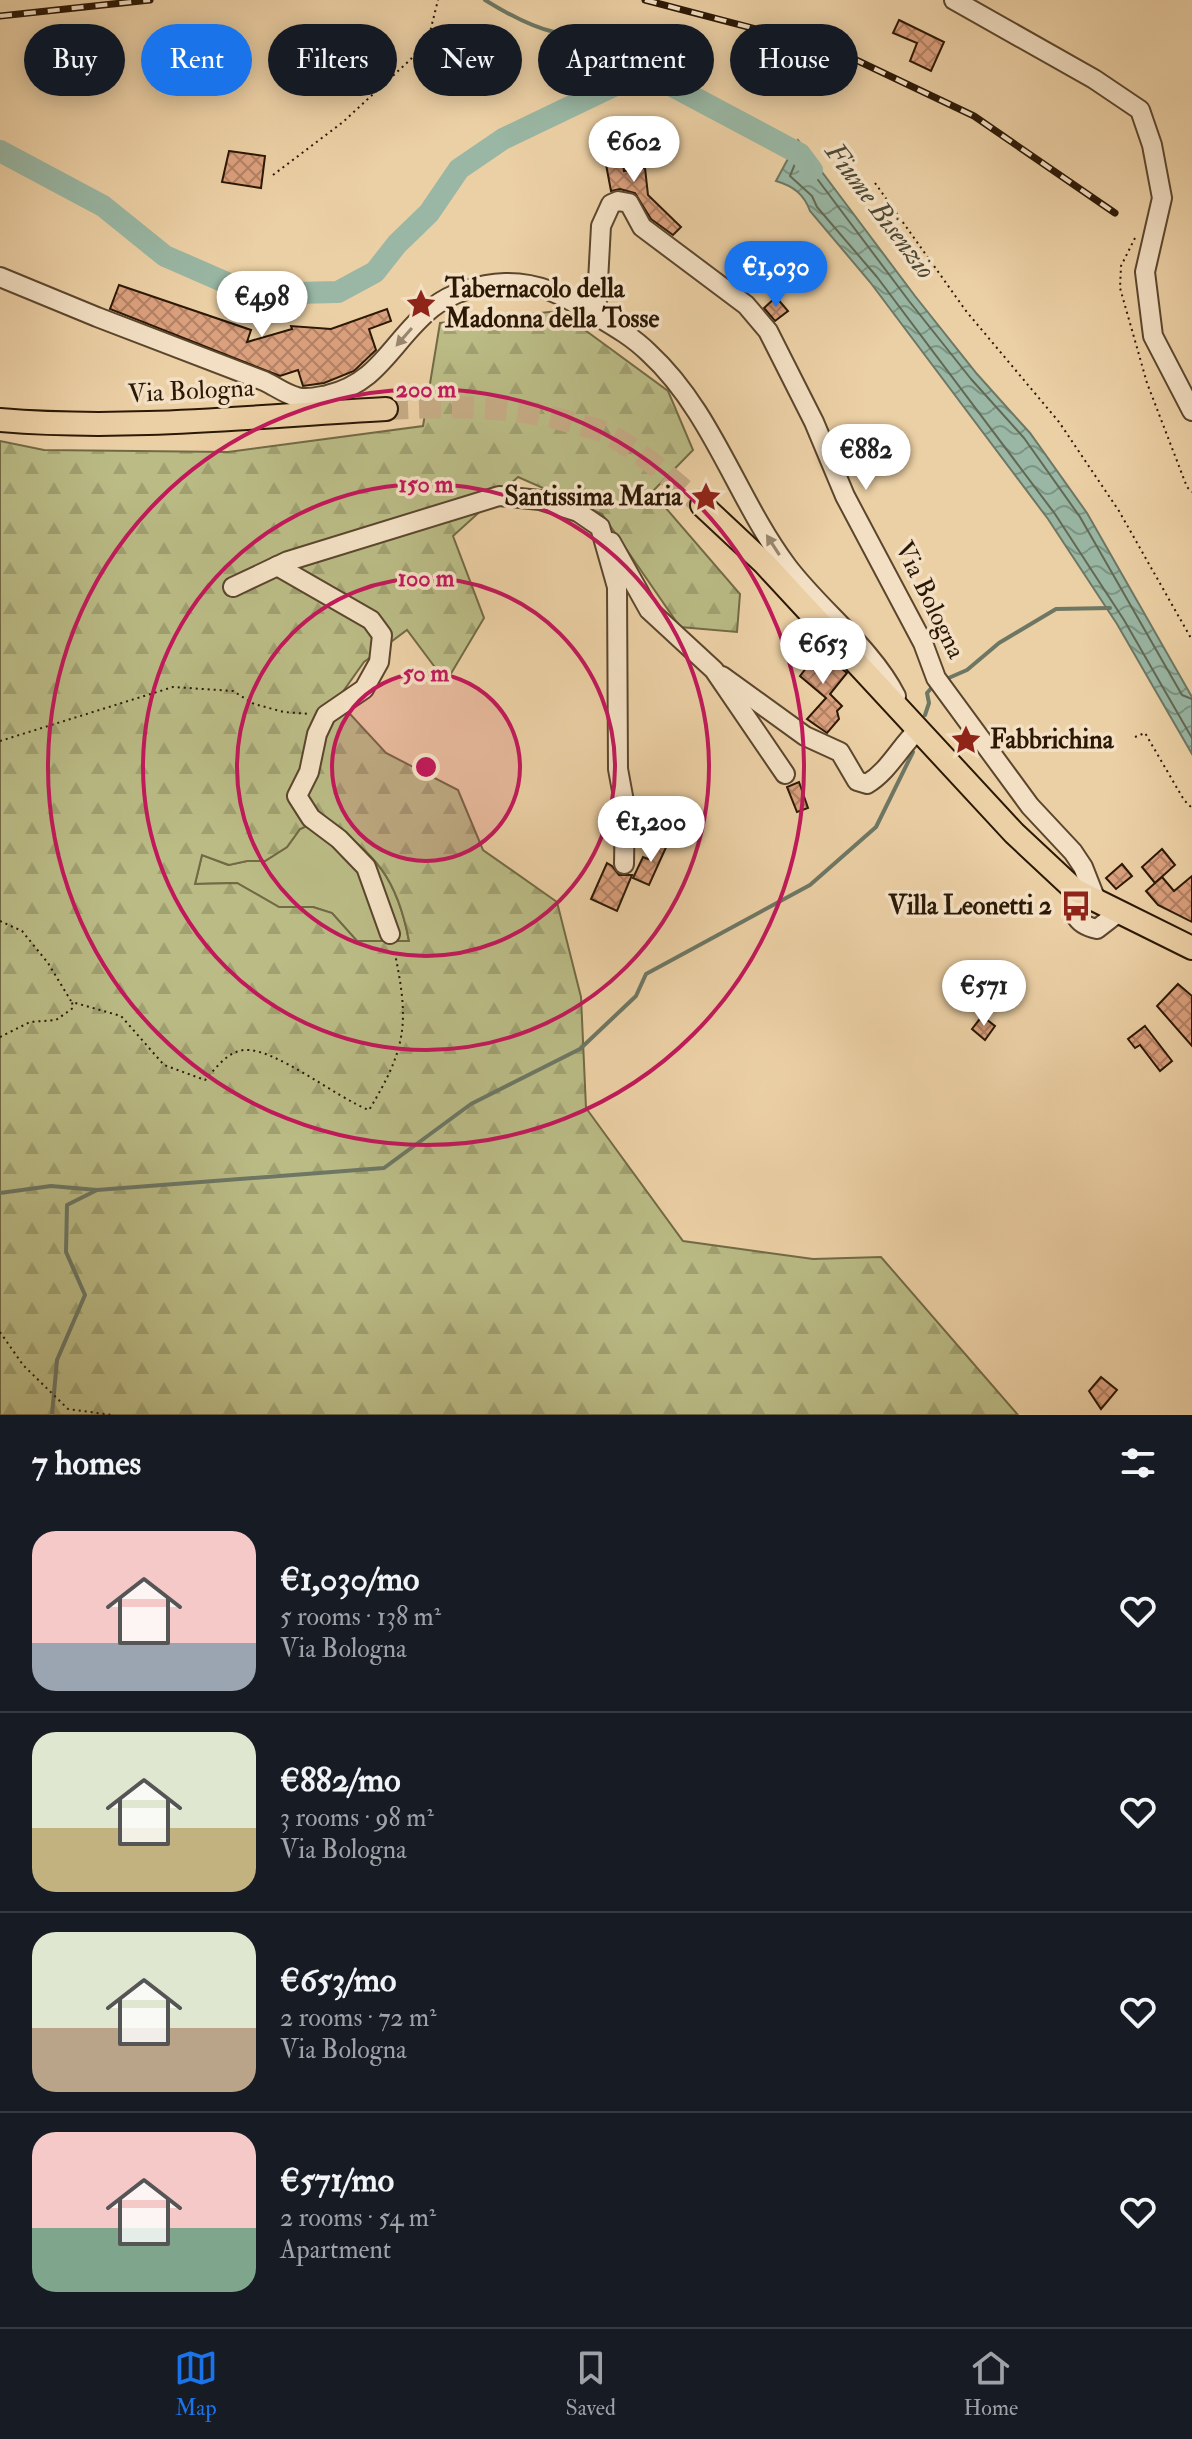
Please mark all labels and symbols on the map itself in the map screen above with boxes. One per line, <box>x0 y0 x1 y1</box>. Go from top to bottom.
pin: €602 <box>587 116 681 184</box>
water label: Fiume Bisenzio <box>816 134 943 286</box>
pin: €1,030 <box>711 241 841 309</box>
pin: €498 <box>215 271 309 339</box>
place label: Tabernacolo della Madonna della Tosse <box>444 273 659 335</box>
place icon: Tabernacolo della Madonna della Tosse <box>404 287 438 321</box>
one-way arrow <box>396 327 413 347</box>
street label: Via Bologna <box>127 372 255 410</box>
text: 200 m <box>396 374 457 405</box>
pin: €882 <box>819 424 913 492</box>
text: 150 m <box>399 469 454 500</box>
place icon: Santissima Maria <box>689 480 723 514</box>
place label: Santissima Maria <box>504 481 683 513</box>
one-way arrow <box>766 534 780 556</box>
street label: Via Bologna <box>888 536 972 664</box>
text: 100 m <box>398 563 455 594</box>
pin: €653 <box>776 618 870 686</box>
text: 50 m <box>403 658 450 689</box>
place icon: Fabbrichina <box>949 723 983 757</box>
place label: Fabbrichina <box>990 724 1115 756</box>
centre of rings <box>412 753 440 781</box>
pin: €1,200 <box>586 796 716 864</box>
bus stop icon: Villa Leonetti 2 <box>1059 889 1093 923</box>
place label: Villa Leonetti 2 <box>887 890 1052 922</box>
pin: €571 <box>937 960 1031 1028</box>

